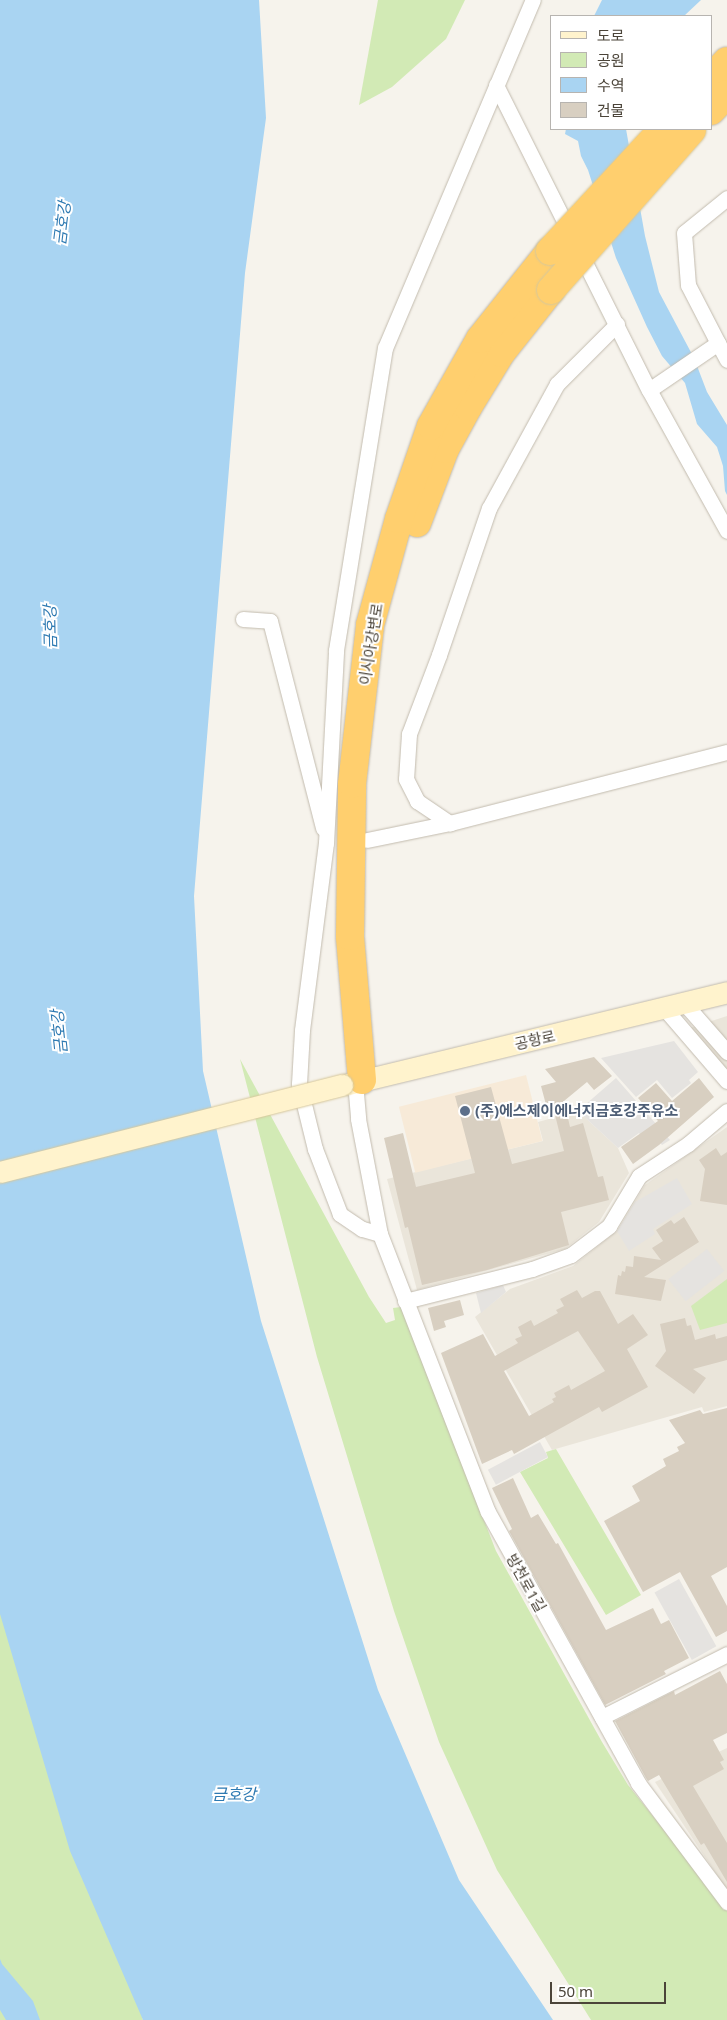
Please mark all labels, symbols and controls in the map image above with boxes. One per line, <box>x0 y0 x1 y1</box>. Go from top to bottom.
legend <box>550 15 712 130</box>
text: 도로 <box>597 25 625 45</box>
text: 공원 <box>597 50 625 70</box>
text: 수역 <box>597 75 625 95</box>
text: 건물 <box>597 100 625 120</box>
water label: 금호강 <box>50 200 74 246</box>
street label: 이시아강변로 <box>356 602 386 686</box>
water label: 금호강 <box>40 605 60 649</box>
water label: 금호강 <box>47 1009 71 1055</box>
street label: 공항로 <box>513 1027 557 1053</box>
place label: (주)에스제이에너지금호강주유소 <box>475 1102 678 1120</box>
marker: (주)에스제이에너지금호강주유소 <box>459 1105 471 1117</box>
street label: 방천로1길 <box>503 1551 549 1615</box>
water label: 금호강 <box>212 1784 256 1804</box>
scale bar <box>552 1972 668 2004</box>
text: 50 m <box>558 1981 593 2001</box>

